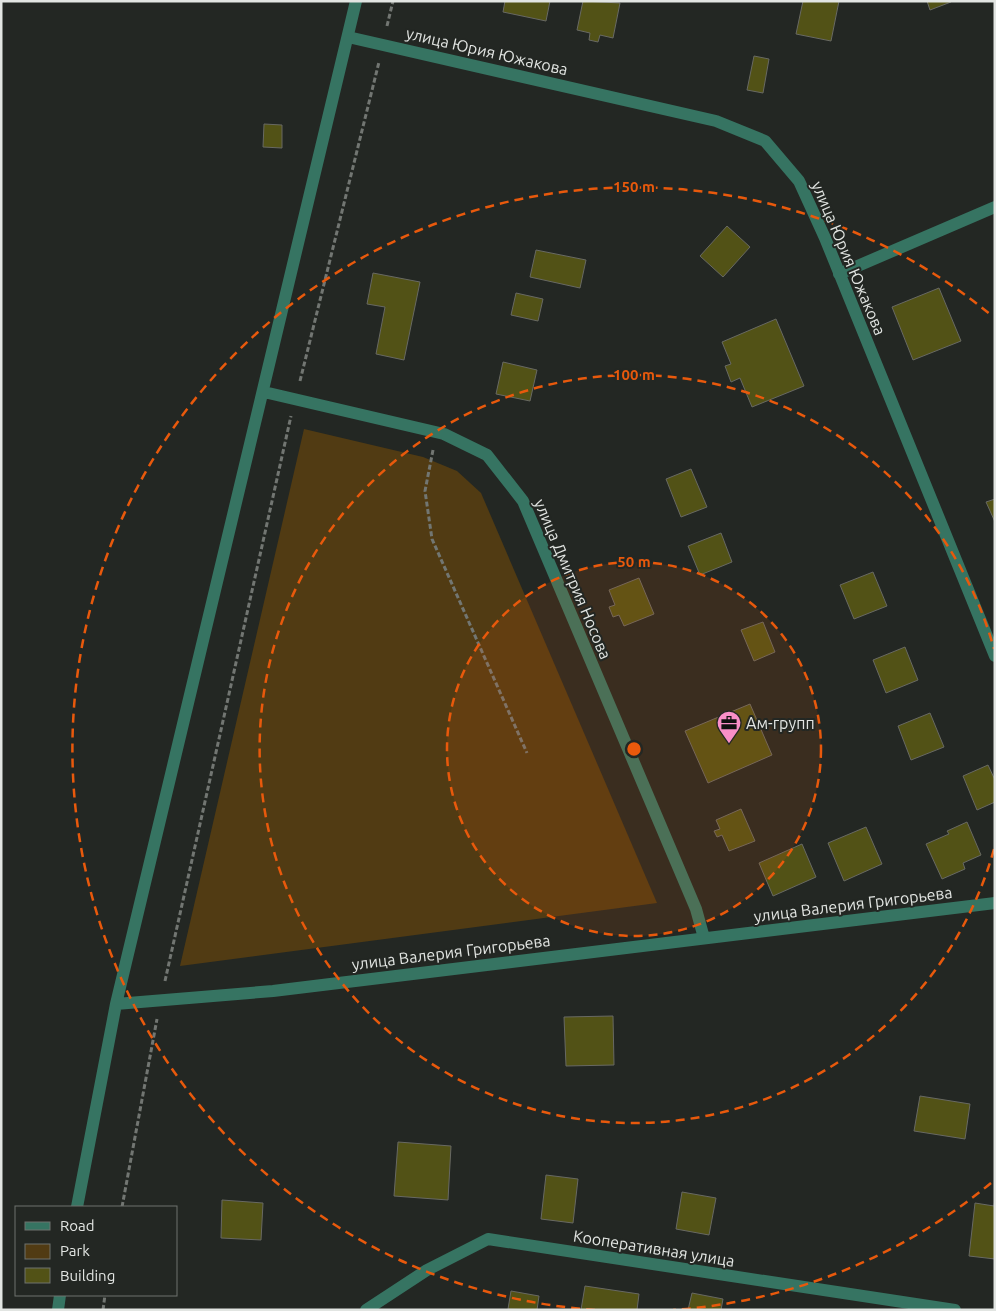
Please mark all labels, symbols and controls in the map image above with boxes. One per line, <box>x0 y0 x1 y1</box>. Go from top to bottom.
street label: улица Юрия Южакова <box>404 24 570 78</box>
text: 150 m <box>613 178 655 195</box>
street label: улица Юрия Южакова <box>808 178 890 338</box>
text: 100 m <box>613 366 655 383</box>
street label: улица Дмитрия Носова <box>531 496 615 662</box>
text: 50 m <box>617 553 651 570</box>
office icon: Ам-групп <box>716 710 742 744</box>
place label: Ам-групп <box>746 714 815 732</box>
centre of rings <box>625 740 643 758</box>
street label: улица Валерия Григорьева <box>753 883 953 925</box>
street label: улица Валерия Григорьева <box>351 931 551 973</box>
legend <box>15 1206 178 1296</box>
text: Road <box>60 1217 95 1234</box>
street label: Кооперативная улица <box>572 1226 736 1270</box>
text: Park <box>60 1242 90 1259</box>
text: Building <box>60 1267 115 1284</box>

